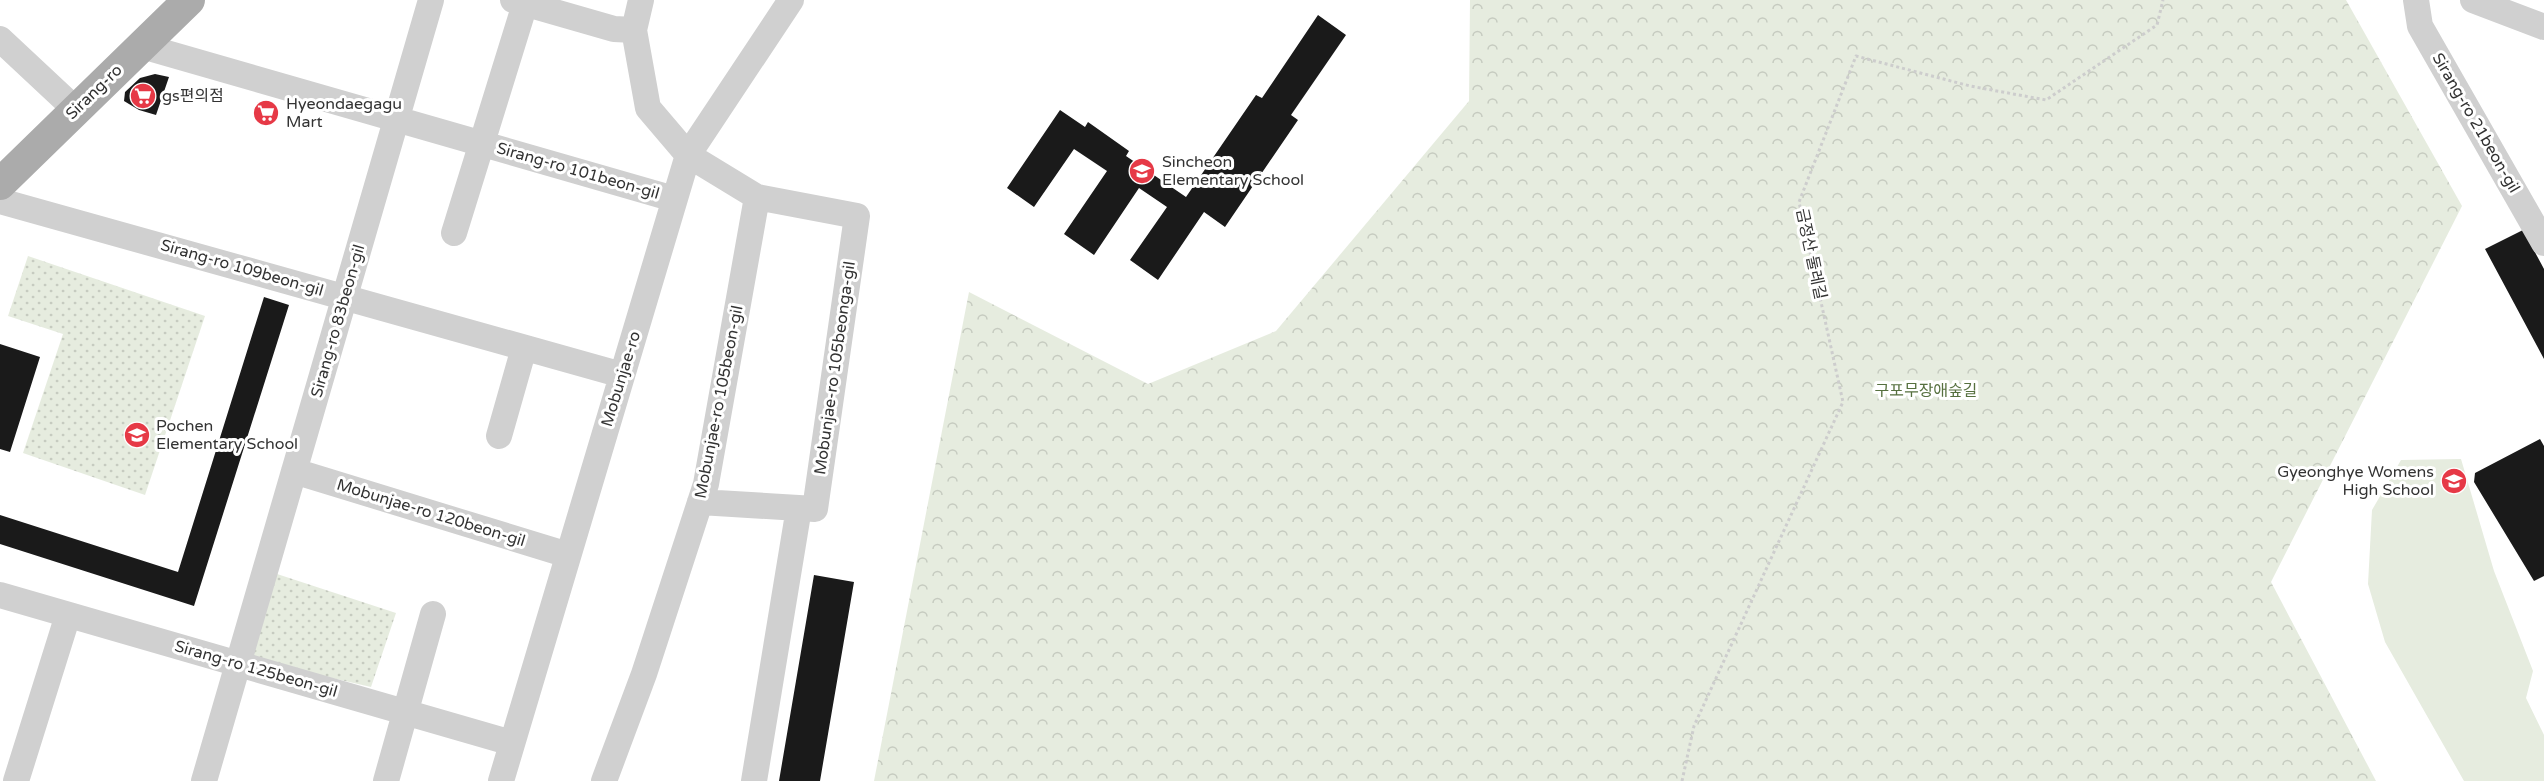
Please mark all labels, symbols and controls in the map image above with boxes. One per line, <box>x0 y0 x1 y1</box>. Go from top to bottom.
street label: Sirang-ro 21beon-gil <box>2428 49 2524 197</box>
street label: Sirang-ro <box>62 60 126 124</box>
supermarket icon: gs편의점 <box>128 81 158 111</box>
place label: gs편의점 <box>162 86 224 106</box>
place label: Hyeondaegagu Mart <box>286 94 402 132</box>
supermarket icon: Hyeondaegagu Mart <box>251 98 281 128</box>
street label: Sirang-ro 101beon-gil <box>494 138 662 204</box>
place label: Sincheon Elementary School <box>1162 152 1304 190</box>
school or university icon: Sincheon Elementary School <box>1127 156 1157 186</box>
street label: 금정산 둘레길 <box>1792 207 1830 301</box>
street label: Sirang-ro 109beon-gil <box>158 235 326 301</box>
street label: Sirang-ro 83beon-gil <box>307 242 369 400</box>
street label: Mobunjae-ro 105beonga-gil <box>810 260 860 476</box>
street label: Mobunjae-ro 105beon-gil <box>690 304 748 500</box>
street label: Mobunjae-ro <box>597 329 645 429</box>
park label: 구포무장애숲길 <box>1874 381 1978 401</box>
place label: Pochen Elementary School <box>156 416 298 454</box>
school or university icon: Pochen Elementary School <box>122 420 152 450</box>
place label: Gyeonghye Womens High School <box>2277 462 2434 500</box>
school or university icon: Gyeonghye Womens High School <box>2439 466 2469 496</box>
street label: Mobunjae-ro 120beon-gil <box>334 475 528 551</box>
street label: Sirang-ro 125beon-gil <box>172 636 340 702</box>

